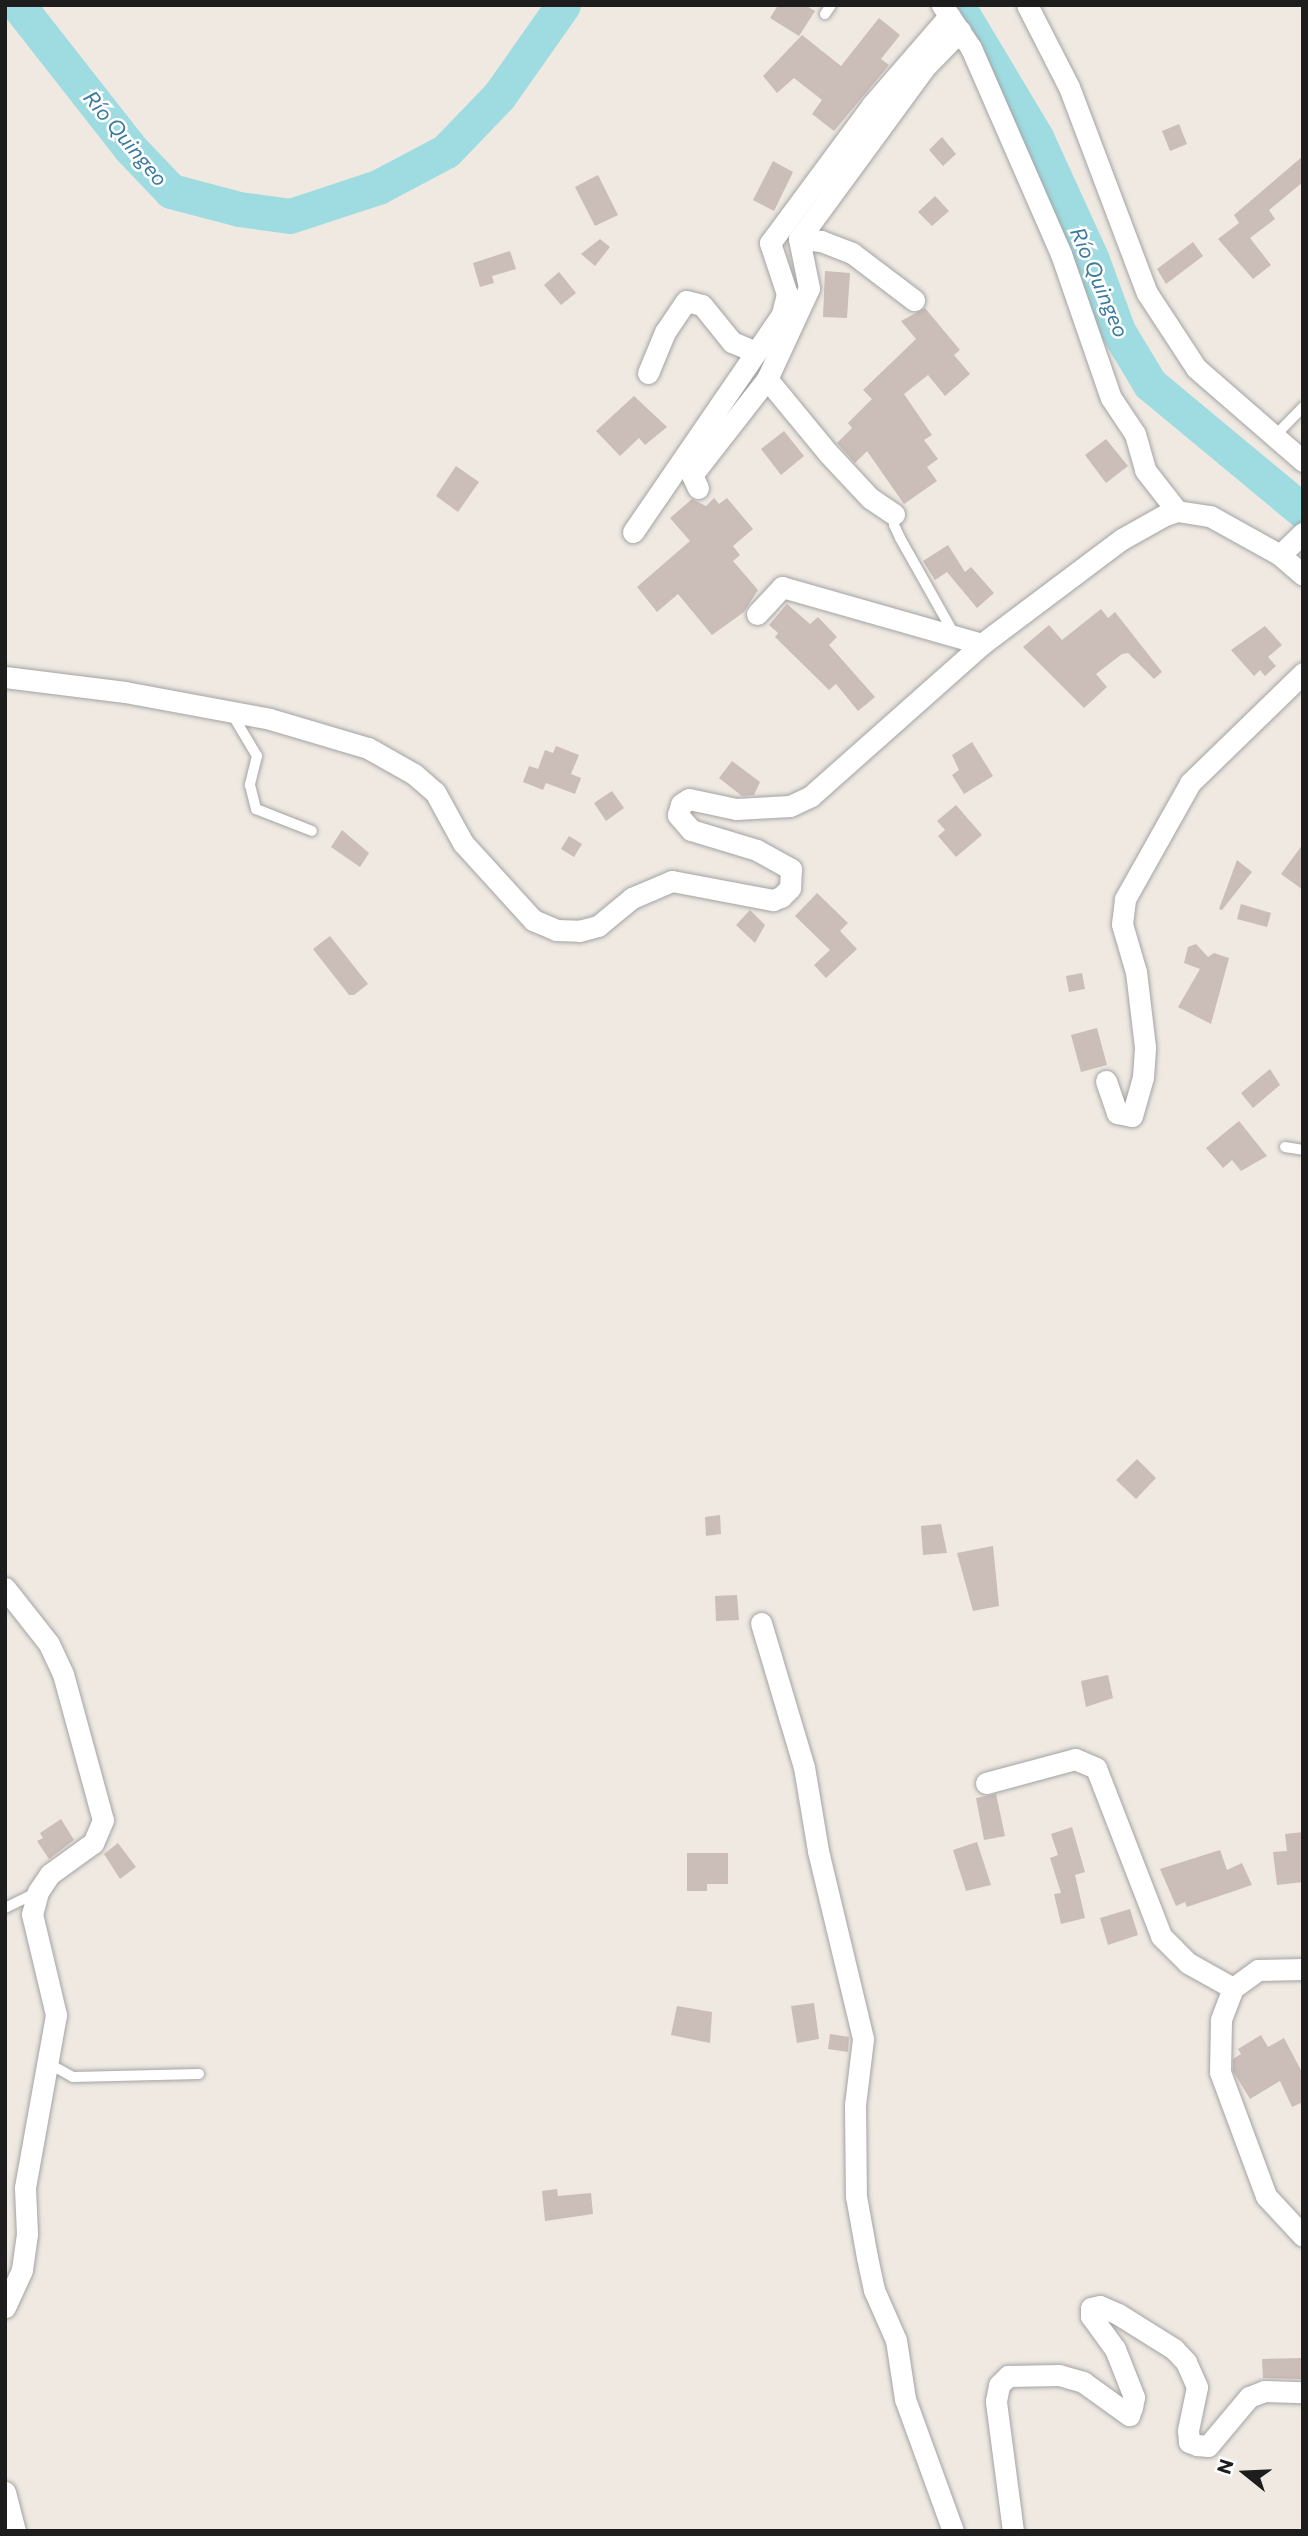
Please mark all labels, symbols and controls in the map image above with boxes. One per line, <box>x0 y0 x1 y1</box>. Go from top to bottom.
water label: Río Quingeo <box>79 85 173 191</box>
water label: Río Quingeo <box>1066 223 1134 341</box>
north arrow <box>1210 2438 1280 2508</box>
text: N <box>1211 2456 1238 2477</box>

